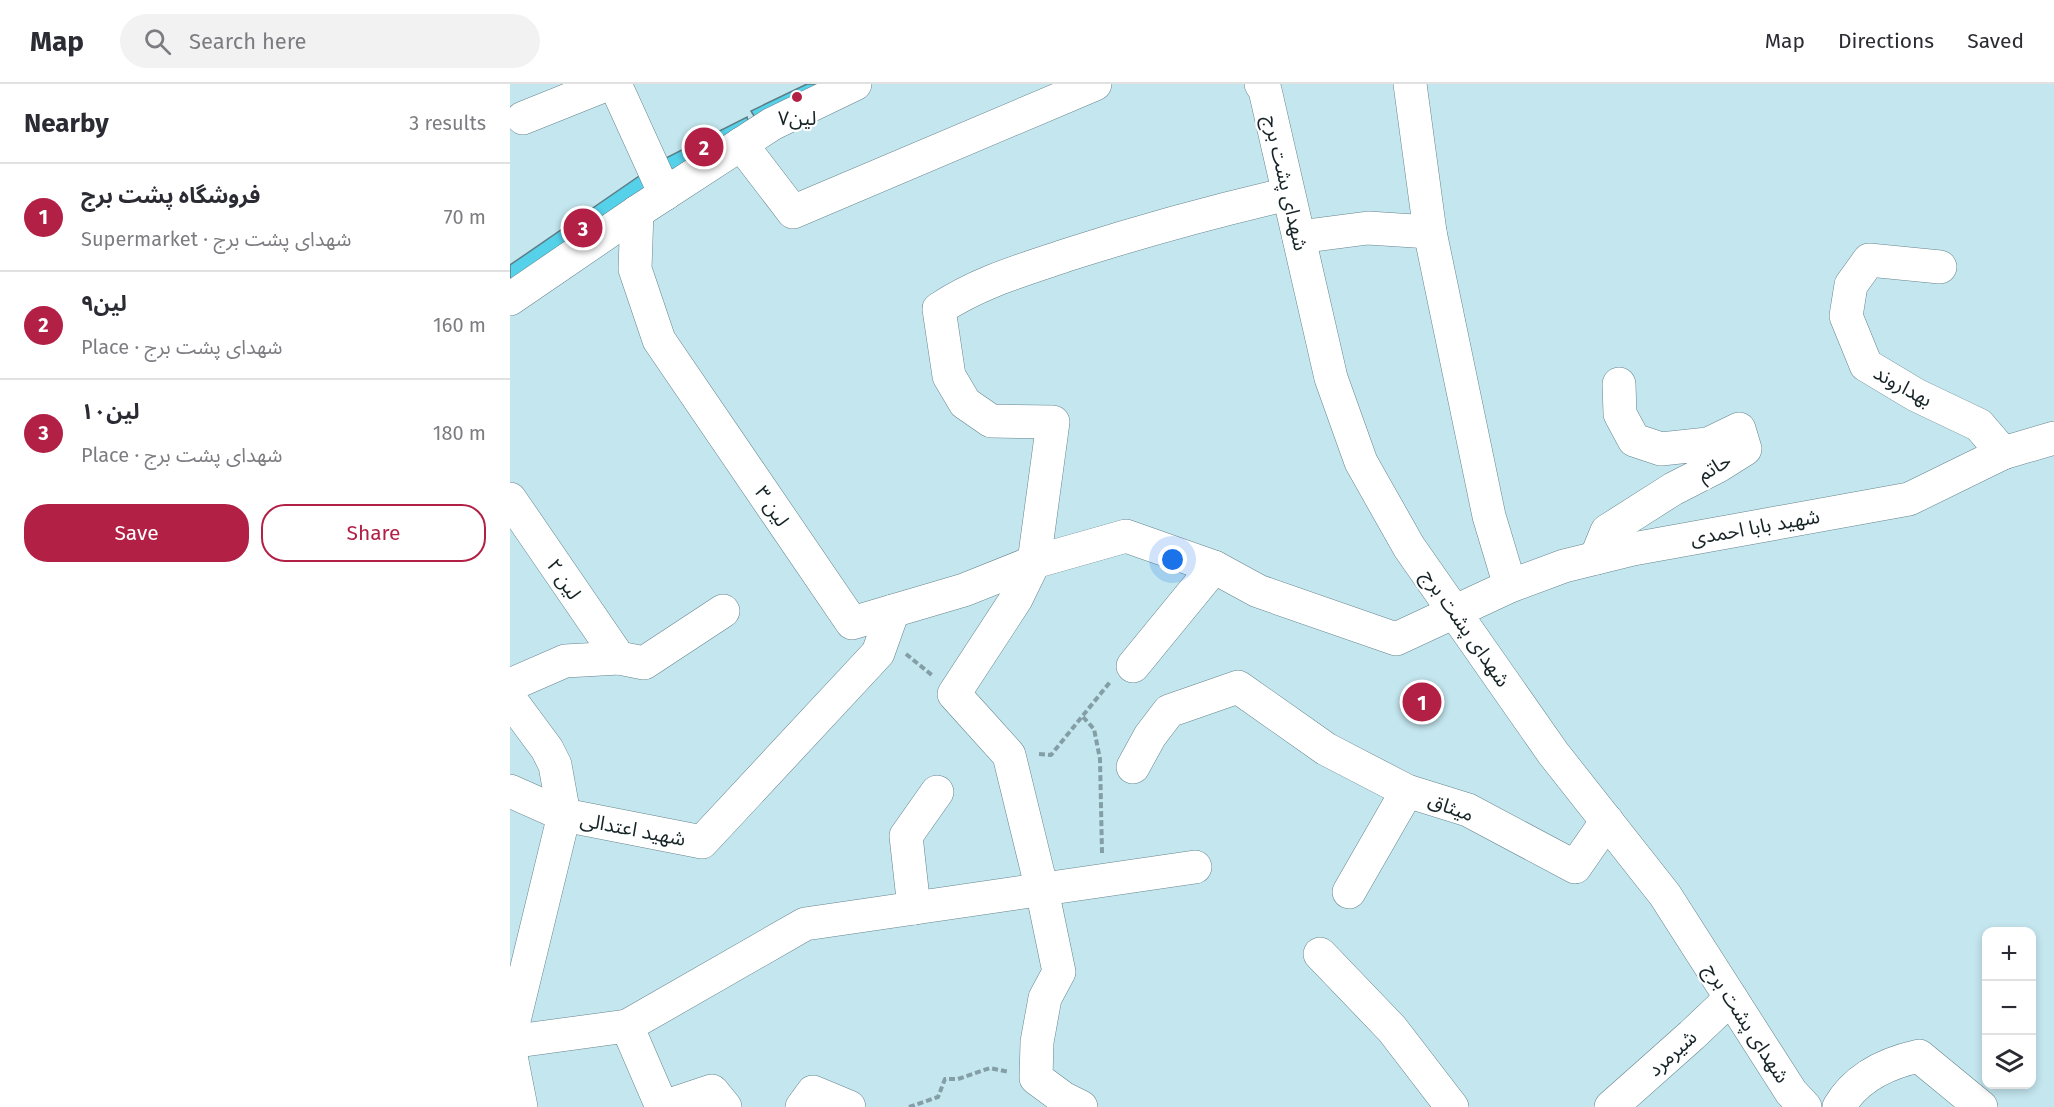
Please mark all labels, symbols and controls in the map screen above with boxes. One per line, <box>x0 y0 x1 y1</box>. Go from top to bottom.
search box <box>120 14 540 68</box>
text: Map <box>30 25 84 58</box>
icon: search <box>141 25 174 58</box>
text: Search here <box>189 28 307 55</box>
text: Map <box>1765 28 1805 54</box>
text: Directions <box>1838 28 1934 54</box>
text: Saved <box>1967 28 2024 54</box>
marker: لین۷ <box>790 90 804 104</box>
place label: لین۷ <box>778 106 816 130</box>
text: Nearby <box>24 108 109 139</box>
text: 3 results <box>409 111 486 135</box>
street label: شهدای پشت برج <box>1256 113 1313 254</box>
pin: 2 <box>684 124 724 170</box>
text: فروشگاه پشت برج <box>81 182 260 209</box>
text: 1 <box>39 205 48 229</box>
text: 70 m <box>444 205 486 229</box>
pin: 3 <box>564 206 602 250</box>
text: Supermarket · شهدای پشت برج <box>81 227 351 251</box>
text: لین۹ <box>81 290 127 317</box>
text: 2 <box>38 313 49 337</box>
text: 160 m <box>433 313 486 337</box>
text: Place · شهدای پشت برج <box>81 335 282 359</box>
street label: بهداروند <box>1870 360 1936 412</box>
text: لین۱۰ <box>81 398 139 425</box>
text: 3 <box>38 421 49 445</box>
text: 180 m <box>433 421 486 445</box>
text: Place · شهدای پشت برج <box>81 443 282 467</box>
street label: حاتم <box>1693 448 1737 489</box>
street label: لین ۳ <box>750 481 794 531</box>
button: Save <box>24 504 249 562</box>
button: Share <box>261 504 486 562</box>
street label: شهید بابا احمدی <box>1688 504 1822 550</box>
your location <box>1158 545 1187 574</box>
street label: لین ۲ <box>542 554 586 604</box>
street label: شهدای پشت برج <box>1414 565 1515 693</box>
pin: 1 <box>1402 680 1442 724</box>
street label: میثاق <box>1425 788 1477 826</box>
street label: شهید اعتدالی <box>578 807 688 851</box>
map controls <box>1982 927 2036 1089</box>
button: + <box>1982 927 2036 981</box>
street label: شهدای پشت برج <box>1697 959 1795 1089</box>
button: − <box>1982 981 2036 1035</box>
street label: شیرمرد <box>1643 1025 1701 1081</box>
button: layers <box>1982 1035 2036 1089</box>

